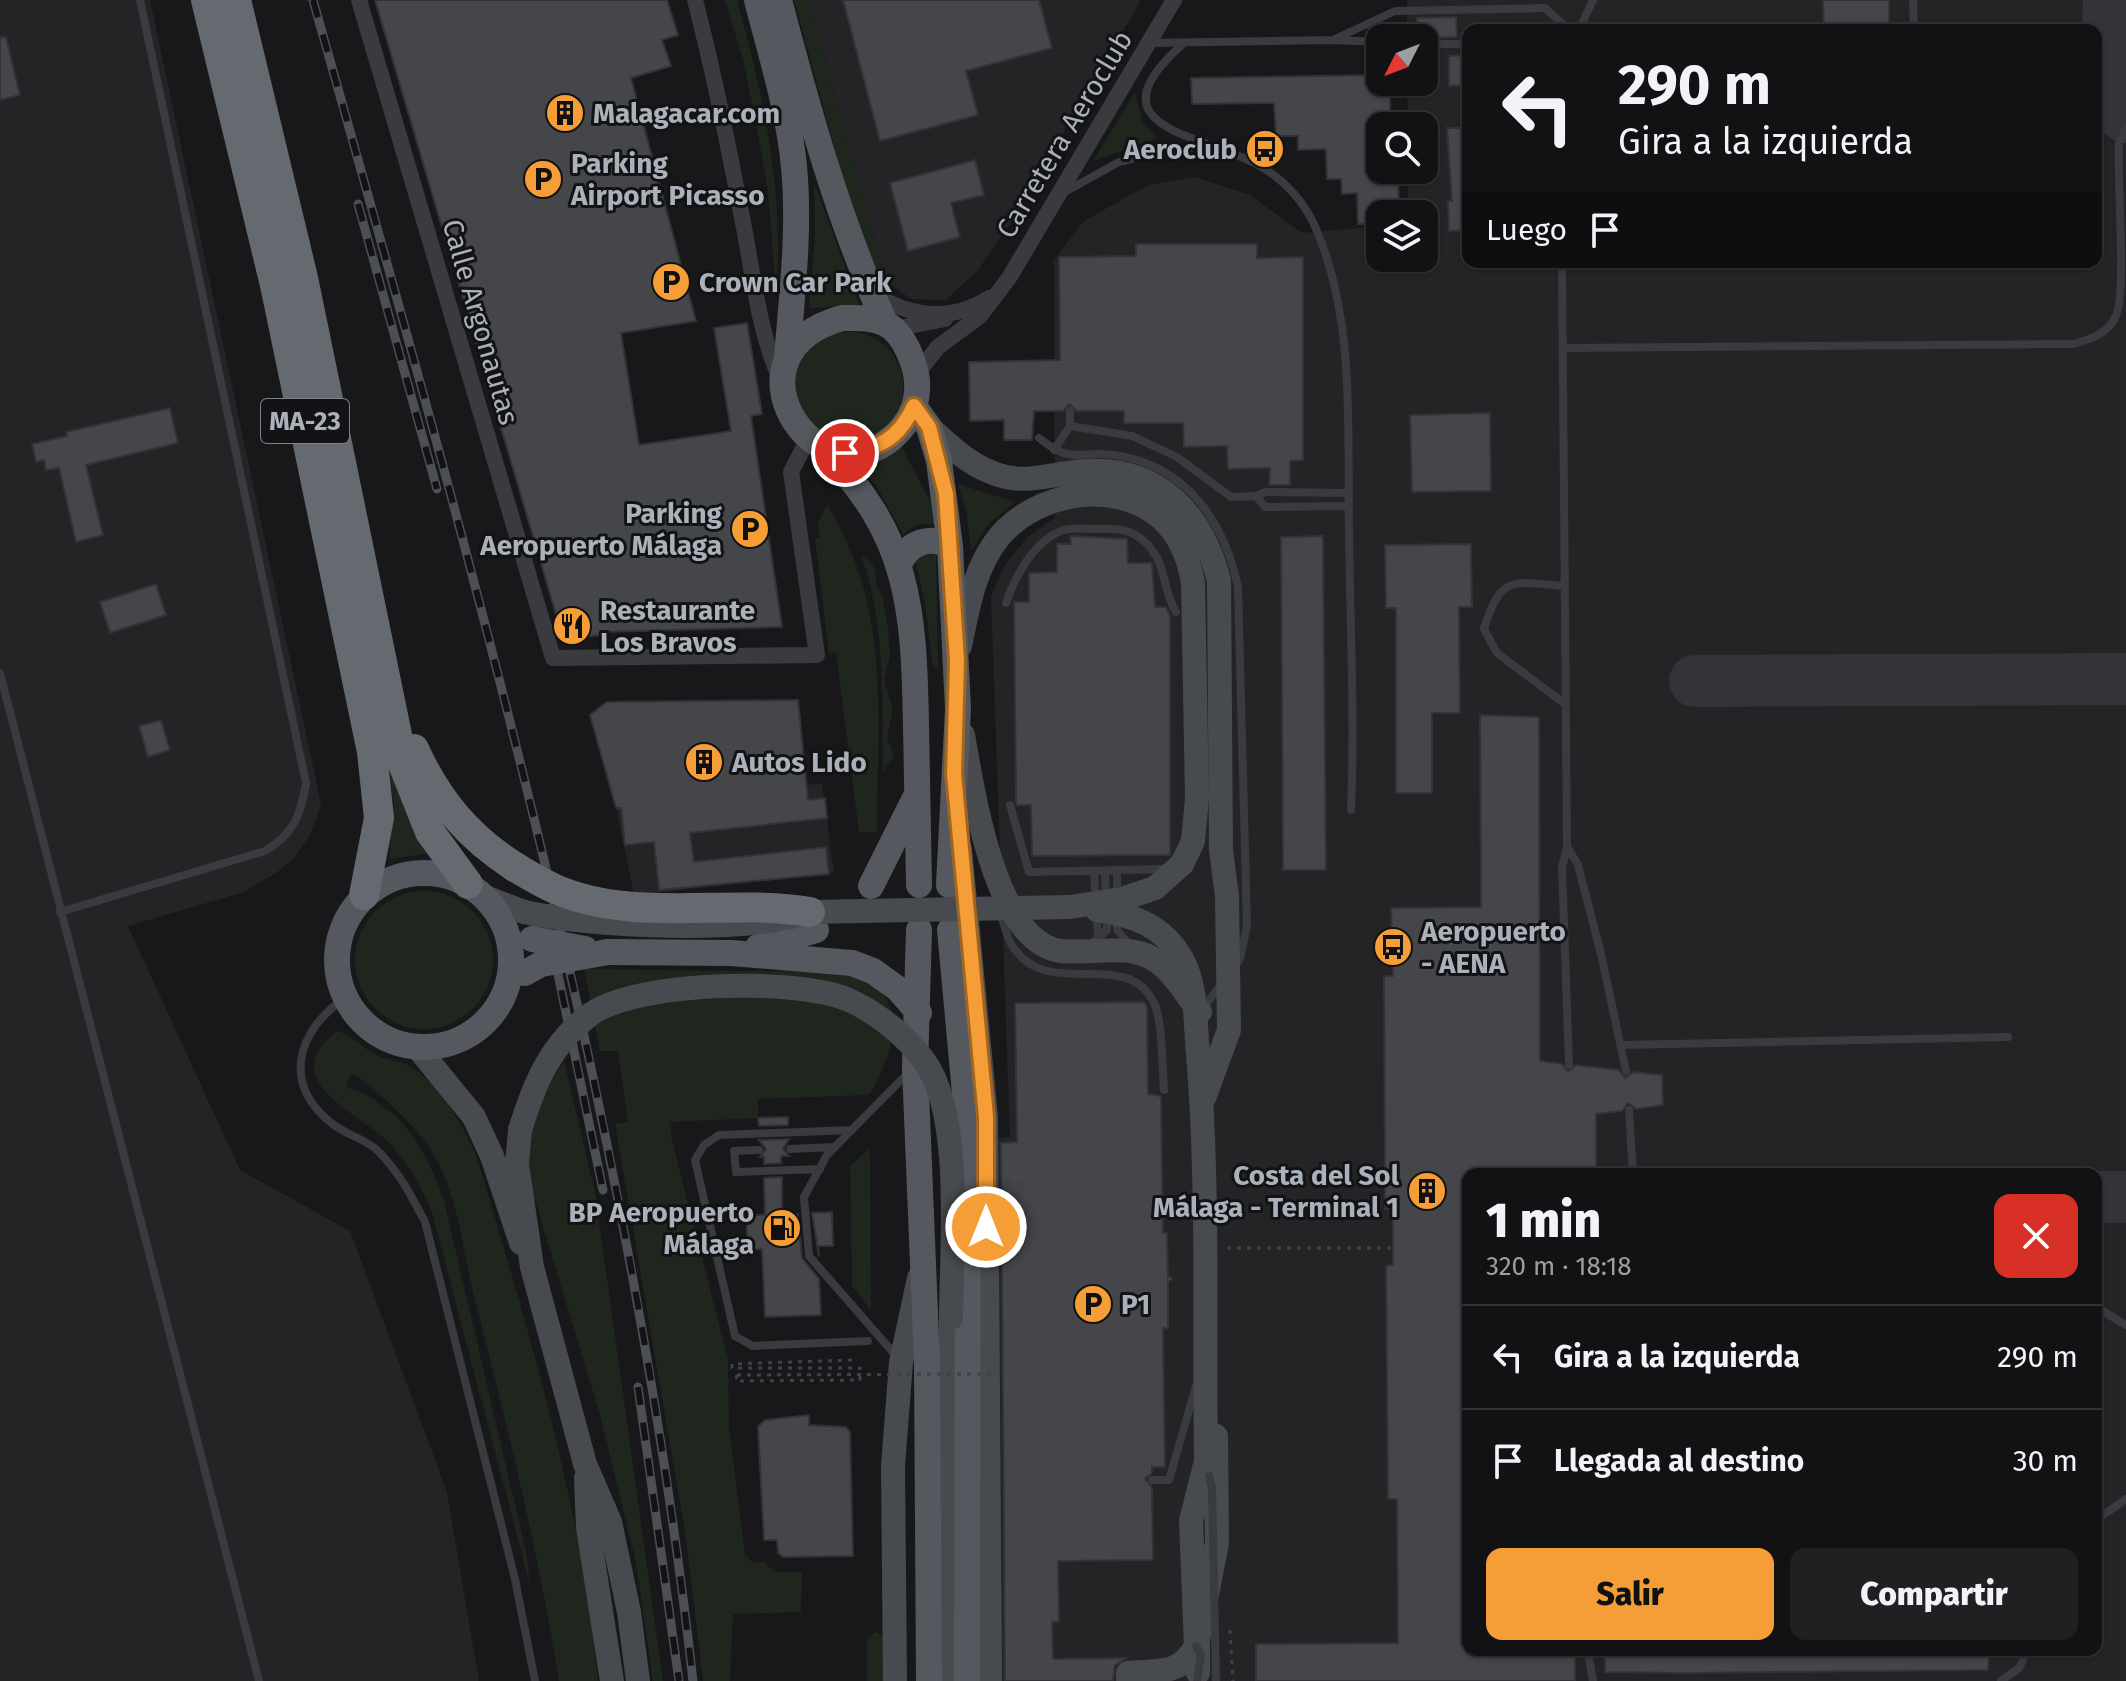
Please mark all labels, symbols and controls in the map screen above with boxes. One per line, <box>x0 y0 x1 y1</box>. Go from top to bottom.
north arrow <box>1366 24 1438 96</box>
map controls <box>1366 24 1438 272</box>
street label: Carretera Aeroclub <box>989 25 1139 244</box>
text: 290 m <box>1618 52 1771 119</box>
icon: left <box>1486 56 1590 160</box>
building icon: Malagacar.com <box>544 92 586 134</box>
place label: Malagacar.com <box>593 97 780 130</box>
button: search <box>1366 112 1438 184</box>
text: Gira a la izquierda <box>1618 120 1913 164</box>
bus stop icon: Aeroclub <box>1244 128 1286 170</box>
place label: Aeroclub <box>1123 133 1237 166</box>
place label: Parking Airport Picasso <box>570 147 764 212</box>
parking icon: Parking Airport Picasso <box>522 158 564 200</box>
button: layers <box>1366 200 1438 272</box>
icon: arrive <box>1583 208 1627 252</box>
text: Luego <box>1486 212 1567 248</box>
street label: Calle Argonautas <box>435 216 526 429</box>
parking icon: Crown Car Park <box>650 261 692 303</box>
place label: Crown Car Park <box>699 266 892 299</box>
road number: MA-23 <box>261 399 349 443</box>
pin <box>811 419 879 487</box>
icon: arrive <box>823 431 867 475</box>
place label: Parking Aeropuerto Málaga <box>479 497 723 562</box>
parking icon: Parking Aeropuerto Málaga <box>729 508 771 550</box>
place label: Restaurante Los Bravos <box>600 594 755 659</box>
restaurant icon: Restaurante Los Bravos <box>551 605 593 647</box>
building icon: Autos Lido <box>683 741 725 783</box>
place label: Autos Lido <box>731 746 867 779</box>
place label: Aeropuerto - AENA <box>1420 915 1566 980</box>
bus stop icon: Aeropuerto - AENA <box>1372 926 1414 968</box>
place label: Costa del Sol Málaga - Terminal 1 <box>1153 1159 1400 1224</box>
building icon: Costa del Sol Málaga - Terminal 1 <box>1406 1170 1448 1212</box>
position arrow <box>944 1185 1028 1269</box>
text: 1 min <box>1486 1192 1601 1250</box>
button: close <box>1994 1194 2078 1278</box>
place label: BP Aeropuerto Málaga <box>568 1196 754 1261</box>
fuel station icon: BP Aeropuerto Málaga <box>761 1207 803 1249</box>
text: 320 m · 18:18 <box>1486 1251 1632 1282</box>
parking icon: P1 <box>1072 1283 1114 1325</box>
place label: P1 <box>1121 1288 1150 1321</box>
icon: left <box>1486 1335 1530 1379</box>
text: Gira a la izquierda <box>1554 1339 1800 1375</box>
text: 290 m <box>1997 1339 2078 1375</box>
icon: arrive <box>1486 1439 1530 1483</box>
text: Llegada al destino <box>1554 1443 1804 1479</box>
text: 30 m <box>2013 1443 2078 1479</box>
button: Salir <box>1486 1548 1774 1640</box>
button: Compartir <box>1790 1548 2078 1640</box>

